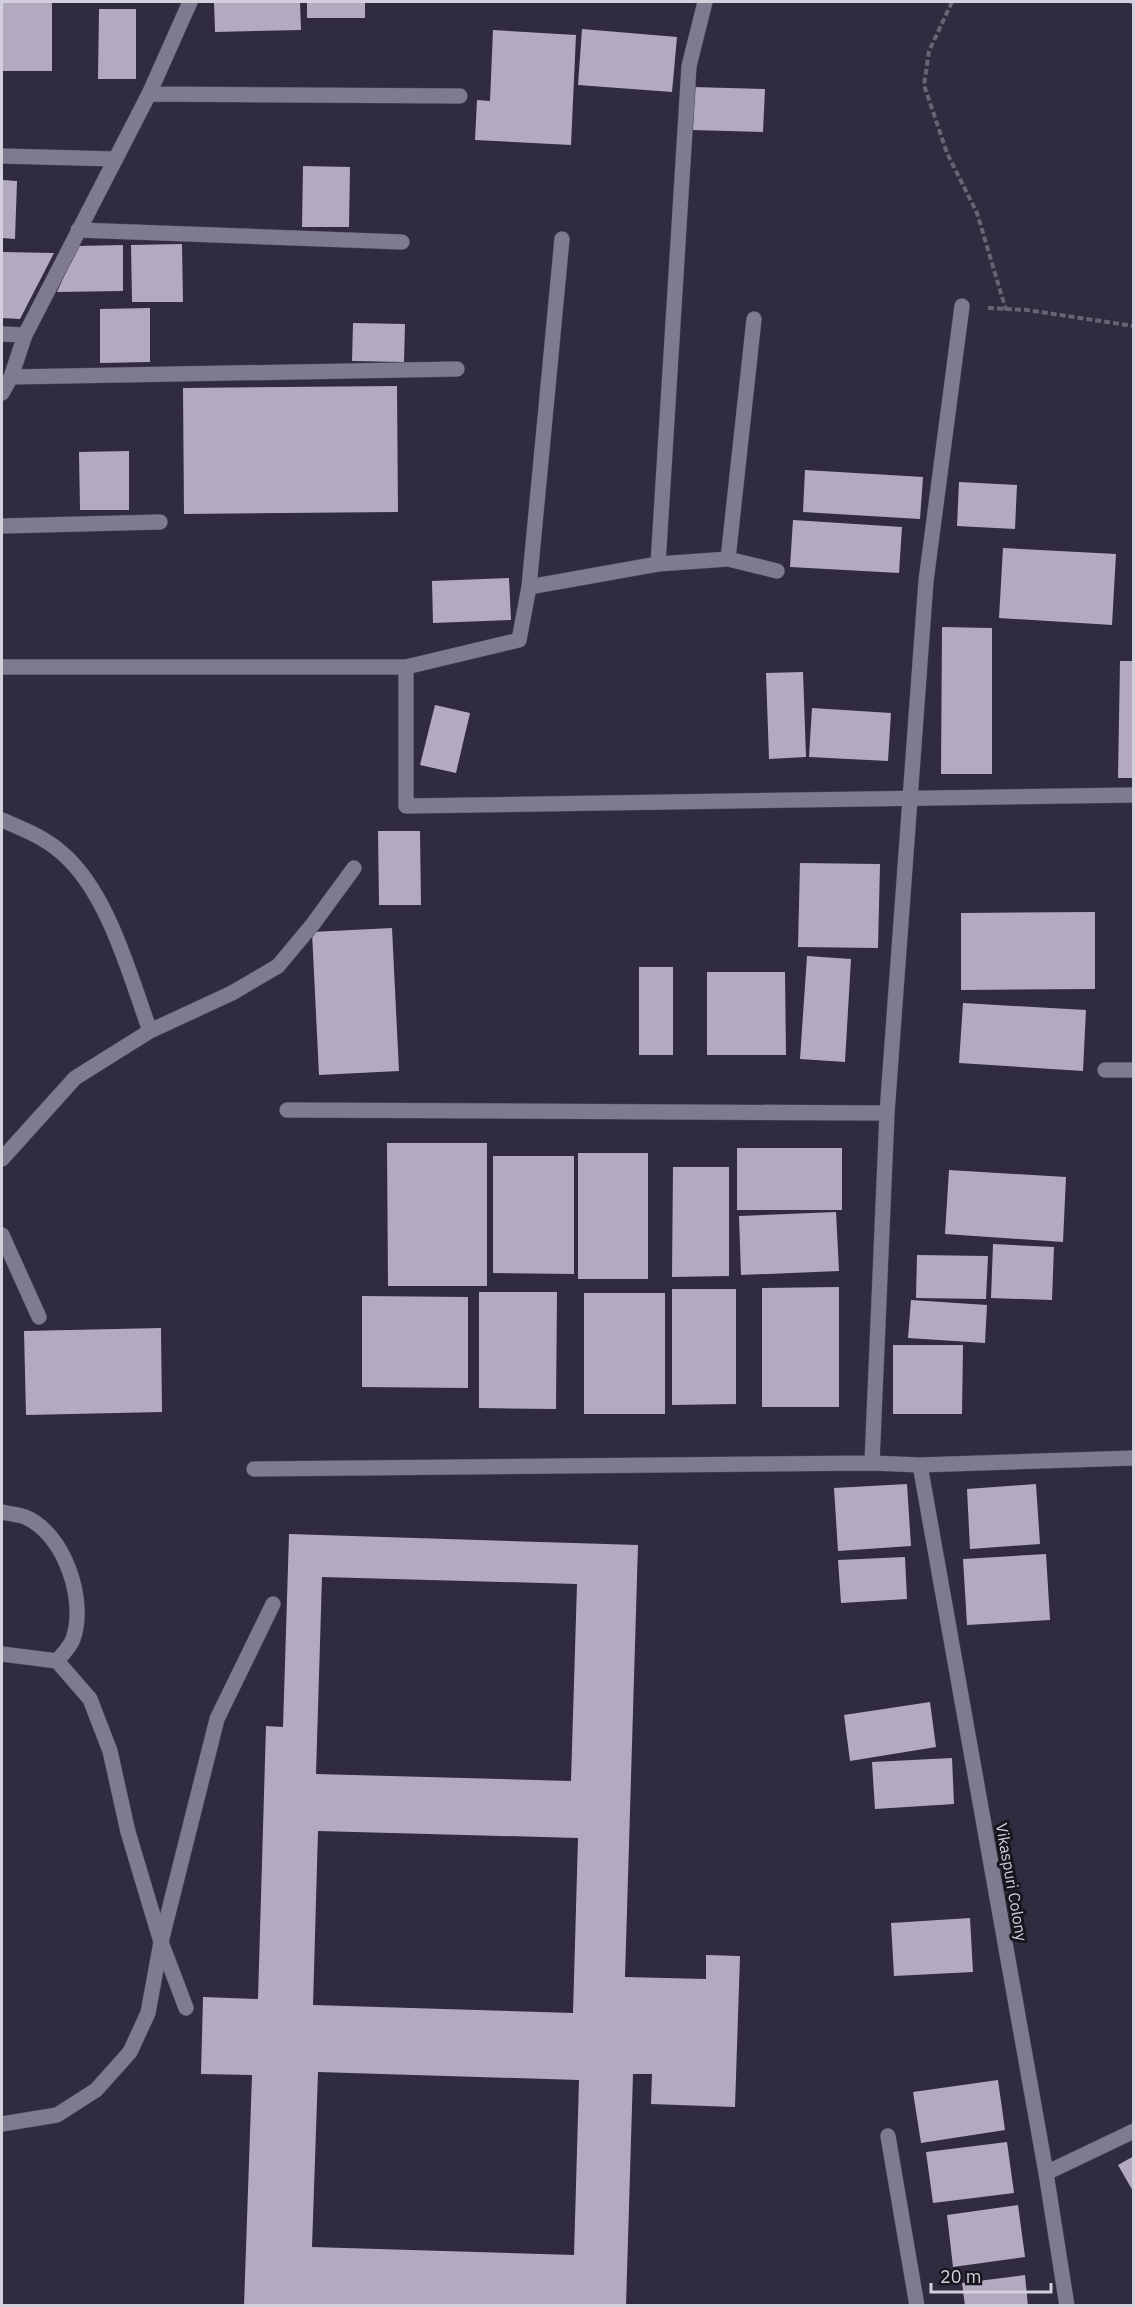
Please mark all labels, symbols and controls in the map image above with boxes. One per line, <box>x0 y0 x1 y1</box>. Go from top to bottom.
street label: Vikaspuri Colony <box>992 1821 1032 1943</box>
scale bar <box>931 2256 1051 2294</box>
text: 20 m <box>940 2265 982 2288</box>

